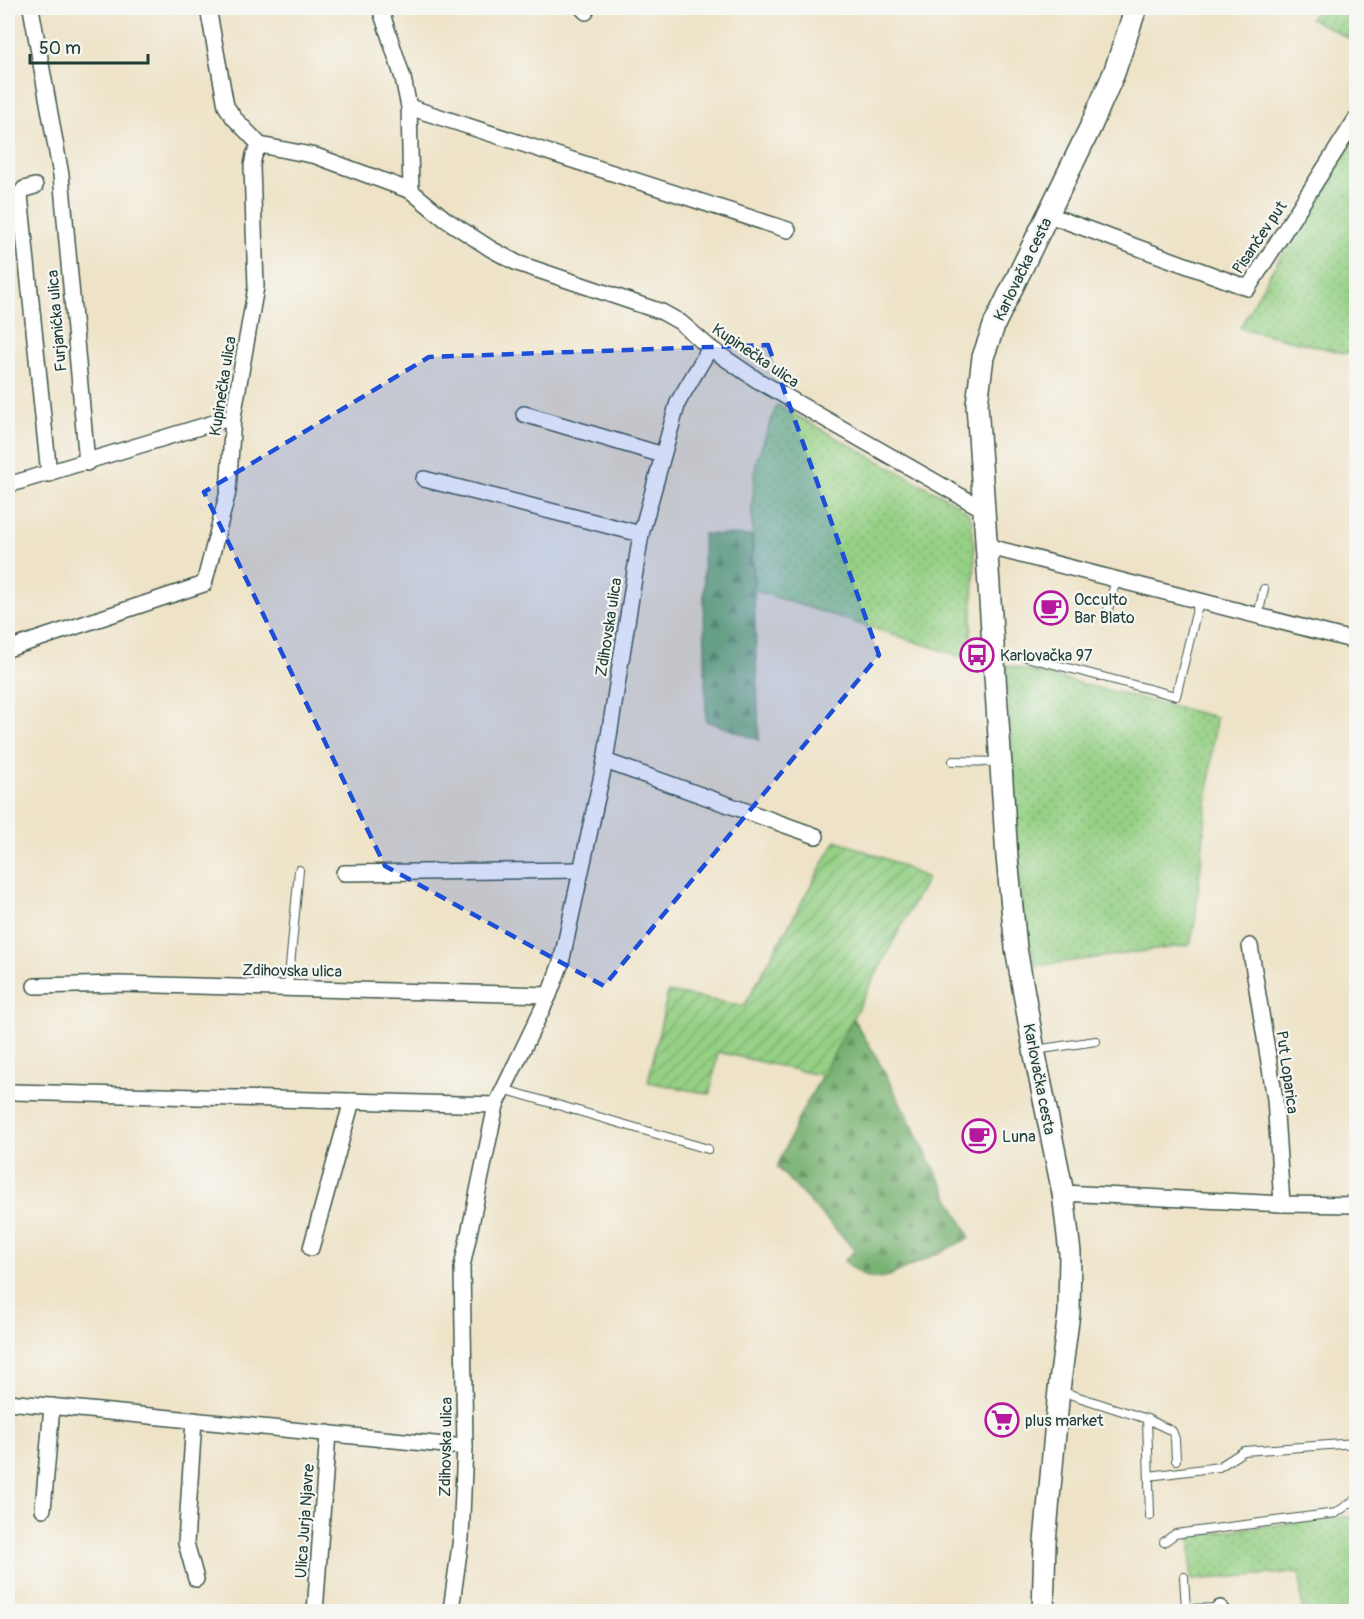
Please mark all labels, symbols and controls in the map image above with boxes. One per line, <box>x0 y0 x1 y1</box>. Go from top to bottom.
scale bar <box>30 27 148 65</box>
text: 50 m <box>39 37 81 60</box>
street label: Pisančev put <box>1228 197 1292 278</box>
street label: Karlovačka cesta <box>989 214 1057 325</box>
street label: Furjanićka ulica <box>43 269 71 373</box>
street label: Kupinečka ulica <box>708 319 803 392</box>
street label: Kupinečka ulica <box>205 335 241 438</box>
street label: Zdihovska ulica <box>591 576 627 678</box>
cafe icon: Occulto Bar Blato <box>1033 590 1069 626</box>
place label: Occulto Bar Blato <box>1074 590 1135 628</box>
bus stop icon: Karlovačka 97 <box>959 637 995 673</box>
place label: Karlovačka 97 <box>1000 646 1093 666</box>
street label: Zdihovska ulica <box>242 960 342 982</box>
street label: Karlovačka cesta <box>1018 1022 1060 1136</box>
street label: Put Loparica <box>1271 1029 1303 1115</box>
cafe icon: Luna <box>961 1118 997 1154</box>
place label: Luna <box>1002 1127 1036 1147</box>
street label: Zdihovska ulica <box>435 1397 457 1497</box>
supermarket icon: plus market <box>984 1402 1020 1438</box>
place label: plus market <box>1025 1411 1104 1431</box>
street label: Ulica Jurja Njavre <box>291 1463 319 1579</box>

